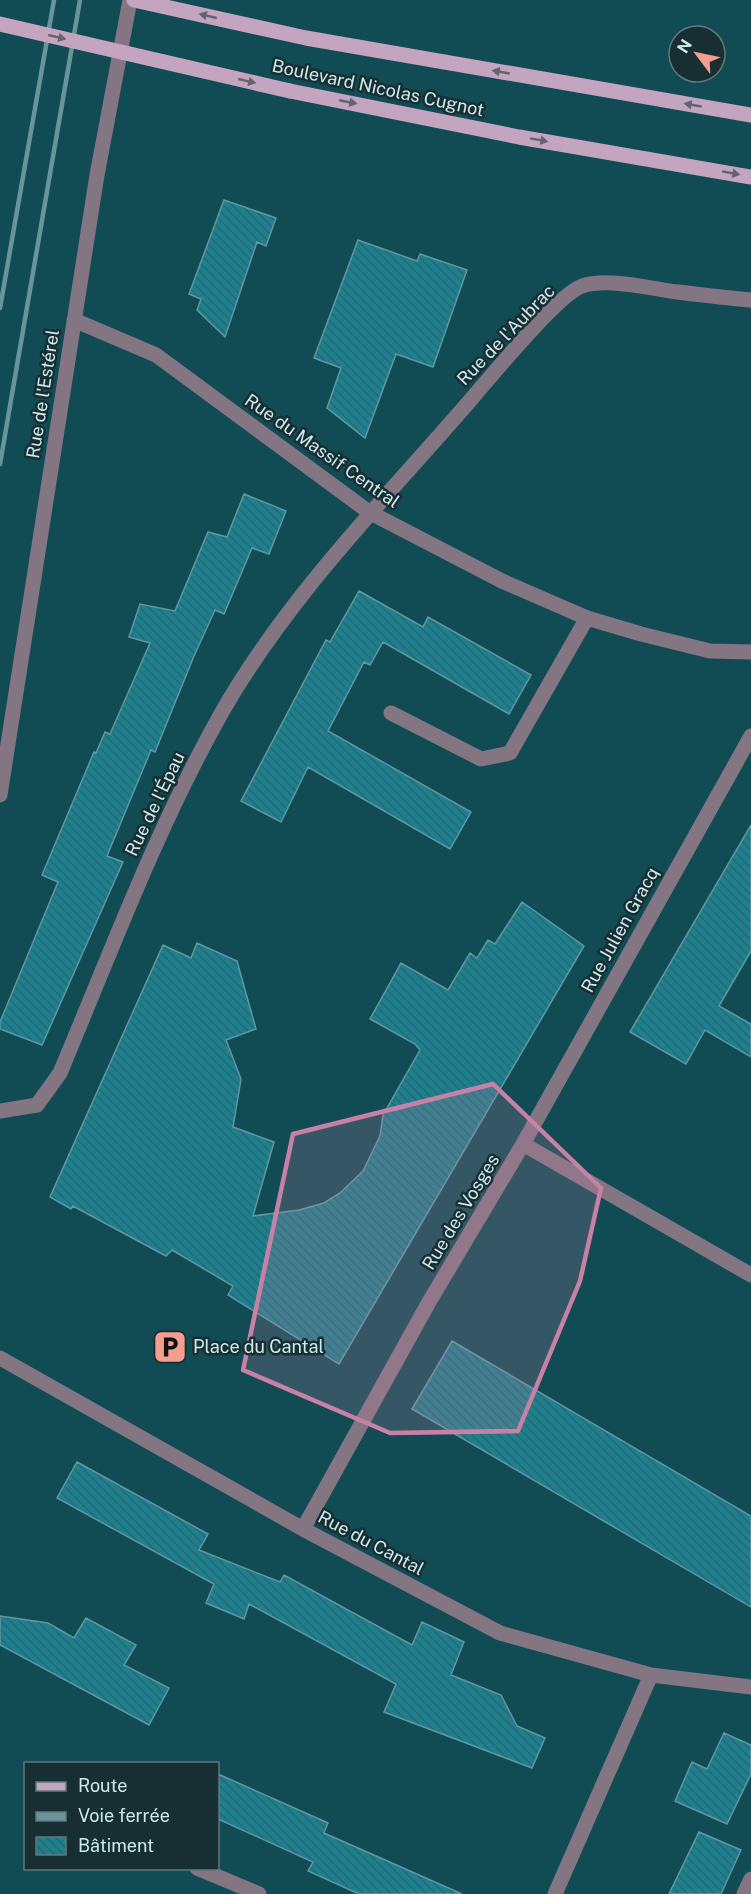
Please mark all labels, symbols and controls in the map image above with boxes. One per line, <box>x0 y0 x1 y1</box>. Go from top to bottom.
one-way arrow <box>198 11 217 21</box>
north arrow <box>667 24 727 84</box>
one-way arrow <box>48 33 66 43</box>
text: N <box>673 36 696 57</box>
street label: Boulevard Nicolas Cugnot <box>270 55 486 120</box>
one-way arrow <box>491 67 510 76</box>
one-way arrow <box>238 77 257 86</box>
one-way arrow <box>338 98 357 107</box>
one-way arrow <box>684 100 703 109</box>
one-way arrow <box>529 136 548 145</box>
one-way arrow <box>722 169 741 178</box>
street label: Rue de l'Aubrac <box>452 280 559 389</box>
street label: Rue de l'Estérel <box>22 328 63 460</box>
street label: Rue du Massif Central <box>241 389 404 512</box>
street label: Rue de l'Épau <box>119 748 189 859</box>
street label: Rue Julien Gracq <box>577 864 663 996</box>
street label: Rue des Vosges <box>418 1150 503 1273</box>
parking icon: Place du Cantal <box>152 1329 188 1365</box>
place label: Place du Cantal <box>193 1336 324 1357</box>
street label: Rue du Cantal <box>315 1506 428 1579</box>
legend <box>24 1762 219 1870</box>
text: Route <box>78 1775 127 1796</box>
text: Voie ferrée <box>78 1805 170 1826</box>
text: Bâtiment <box>78 1835 154 1856</box>

